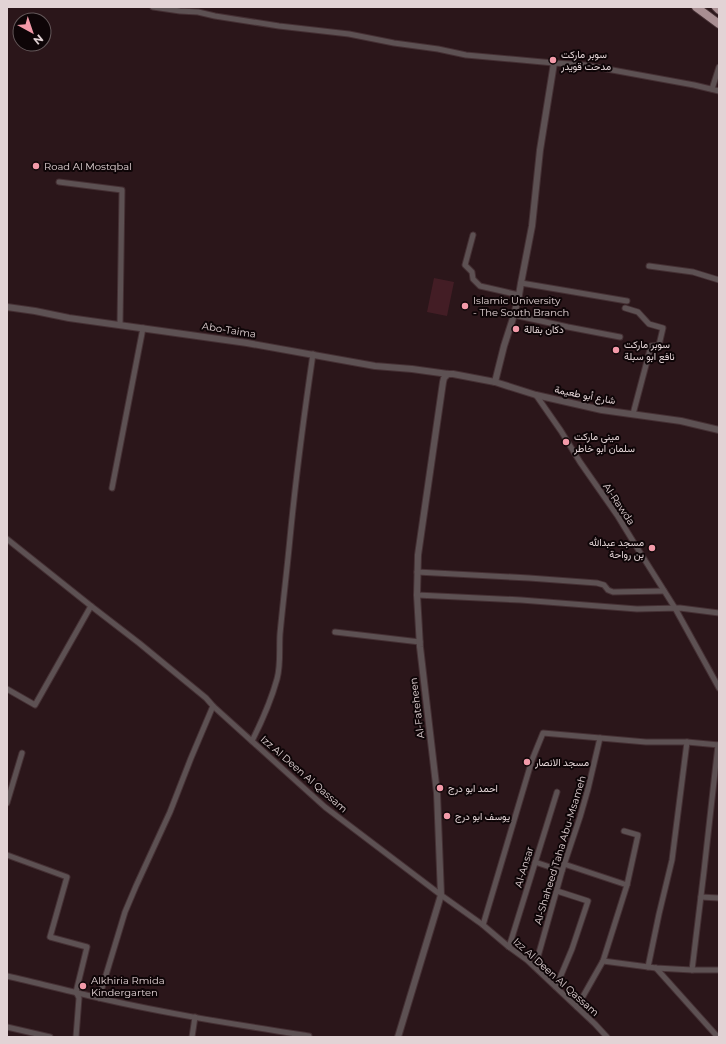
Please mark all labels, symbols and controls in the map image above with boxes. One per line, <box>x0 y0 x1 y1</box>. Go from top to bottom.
north arrow <box>12 12 52 52</box>
text: N <box>31 31 46 48</box>
place label: سوبر ماركت مدحت قويدر <box>560 48 611 73</box>
marker: سوبر ماركت مدحت قويدر <box>548 55 558 65</box>
place label: Road Al Mostqbal <box>44 160 132 173</box>
marker: Road Al Mostqbal <box>31 161 41 171</box>
place label: Islamic University - The South Branch <box>473 294 569 319</box>
marker: Islamic University - The South Branch <box>460 301 470 311</box>
street label: Abo-Taima <box>201 319 257 341</box>
place label: دكان بقالة <box>524 323 564 336</box>
marker: دكان بقالة <box>511 324 521 334</box>
place label: سوبر ماركت نافع ابو سبلة <box>624 338 675 363</box>
marker: سوبر ماركت نافع ابو سبلة <box>611 345 621 355</box>
street label: شارع أبو طعيمة <box>553 383 617 407</box>
place label: ميني ماركت سلمان ابو خاطر <box>573 430 635 455</box>
marker: ميني ماركت سلمان ابو خاطر <box>561 437 571 447</box>
street label: Al-Rawda <box>600 480 638 528</box>
place label: مسجد عبدالله بن رواحة <box>589 536 644 561</box>
marker: مسجد عبدالله بن رواحة <box>647 543 657 553</box>
street label: Al-Fateheen <box>407 677 427 739</box>
street label: Izz Al Deen Al Qassam <box>258 733 350 815</box>
place label: مسجد الانصار <box>534 756 589 769</box>
marker: مسجد الانصار <box>522 757 532 767</box>
street label: Al-Shaheed Taha Abu-Msameh <box>531 774 589 926</box>
place label: احمد ابو درج <box>448 782 498 795</box>
marker: احمد ابو درج <box>435 783 445 793</box>
place label: يوسف ابو درج <box>455 810 510 823</box>
marker: يوسف ابو درج <box>442 811 452 821</box>
street label: Al-Ansar <box>512 845 536 889</box>
street label: Izz Al Deen Al Qassam <box>510 935 602 1019</box>
place label: Alkhiria Rmida Kindergarten <box>91 974 165 999</box>
marker: Alkhiria Rmida Kindergarten <box>78 981 88 991</box>

